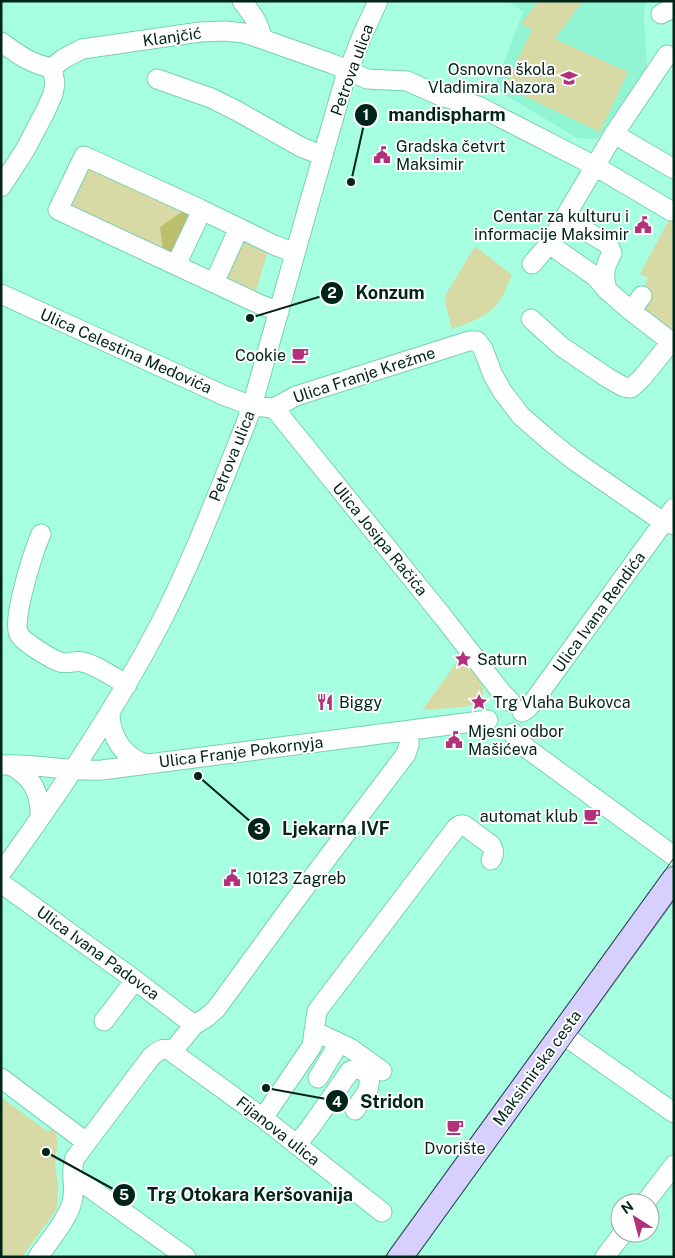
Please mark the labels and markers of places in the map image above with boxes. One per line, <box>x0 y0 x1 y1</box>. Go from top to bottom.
place label: Osnovna škola Vladimira Nazora <box>428 60 555 97</box>
school or university icon: Osnovna škola Vladimira Nazora <box>559 68 579 88</box>
callout: mandispharm <box>353 98 516 131</box>
place label: Gradska četvrt Maksimir <box>396 137 505 174</box>
public building icon: Gradska četvrt Maksimir <box>372 145 392 165</box>
place label: Centar za kulturu i informacije Maksimir <box>474 207 629 244</box>
public building icon: Centar za kulturu i informacije Maksimir <box>633 215 653 235</box>
callout: Konzum <box>320 276 434 309</box>
cafe icon: Cookie <box>290 345 310 365</box>
place label: Cookie <box>235 346 286 365</box>
place icon: Saturn <box>453 649 473 669</box>
place label: Saturn <box>477 650 527 669</box>
restaurant icon: Biggy <box>315 692 335 712</box>
place icon: Trg Vlaha Bukovca <box>469 692 489 712</box>
place label: Biggy <box>339 693 382 712</box>
place label: Trg Vlaha Bukovca <box>493 693 631 712</box>
place label: Mjesni odbor Mašićeva <box>468 722 564 759</box>
public building icon: Mjesni odbor Mašićeva <box>444 730 464 750</box>
cafe icon: automat klub <box>582 806 602 826</box>
place label: automat klub <box>480 807 578 826</box>
callout: Ljekarna IVF <box>247 812 400 845</box>
public building icon: 10123 Zagreb <box>222 868 242 888</box>
place label: 10123 Zagreb <box>246 869 346 888</box>
callout: Stridon <box>325 1085 434 1118</box>
cafe icon: Dvorište <box>445 1117 465 1137</box>
place label: Dvorište <box>424 1139 486 1158</box>
callout: Trg Otokara Keršovanija <box>112 1178 363 1211</box>

